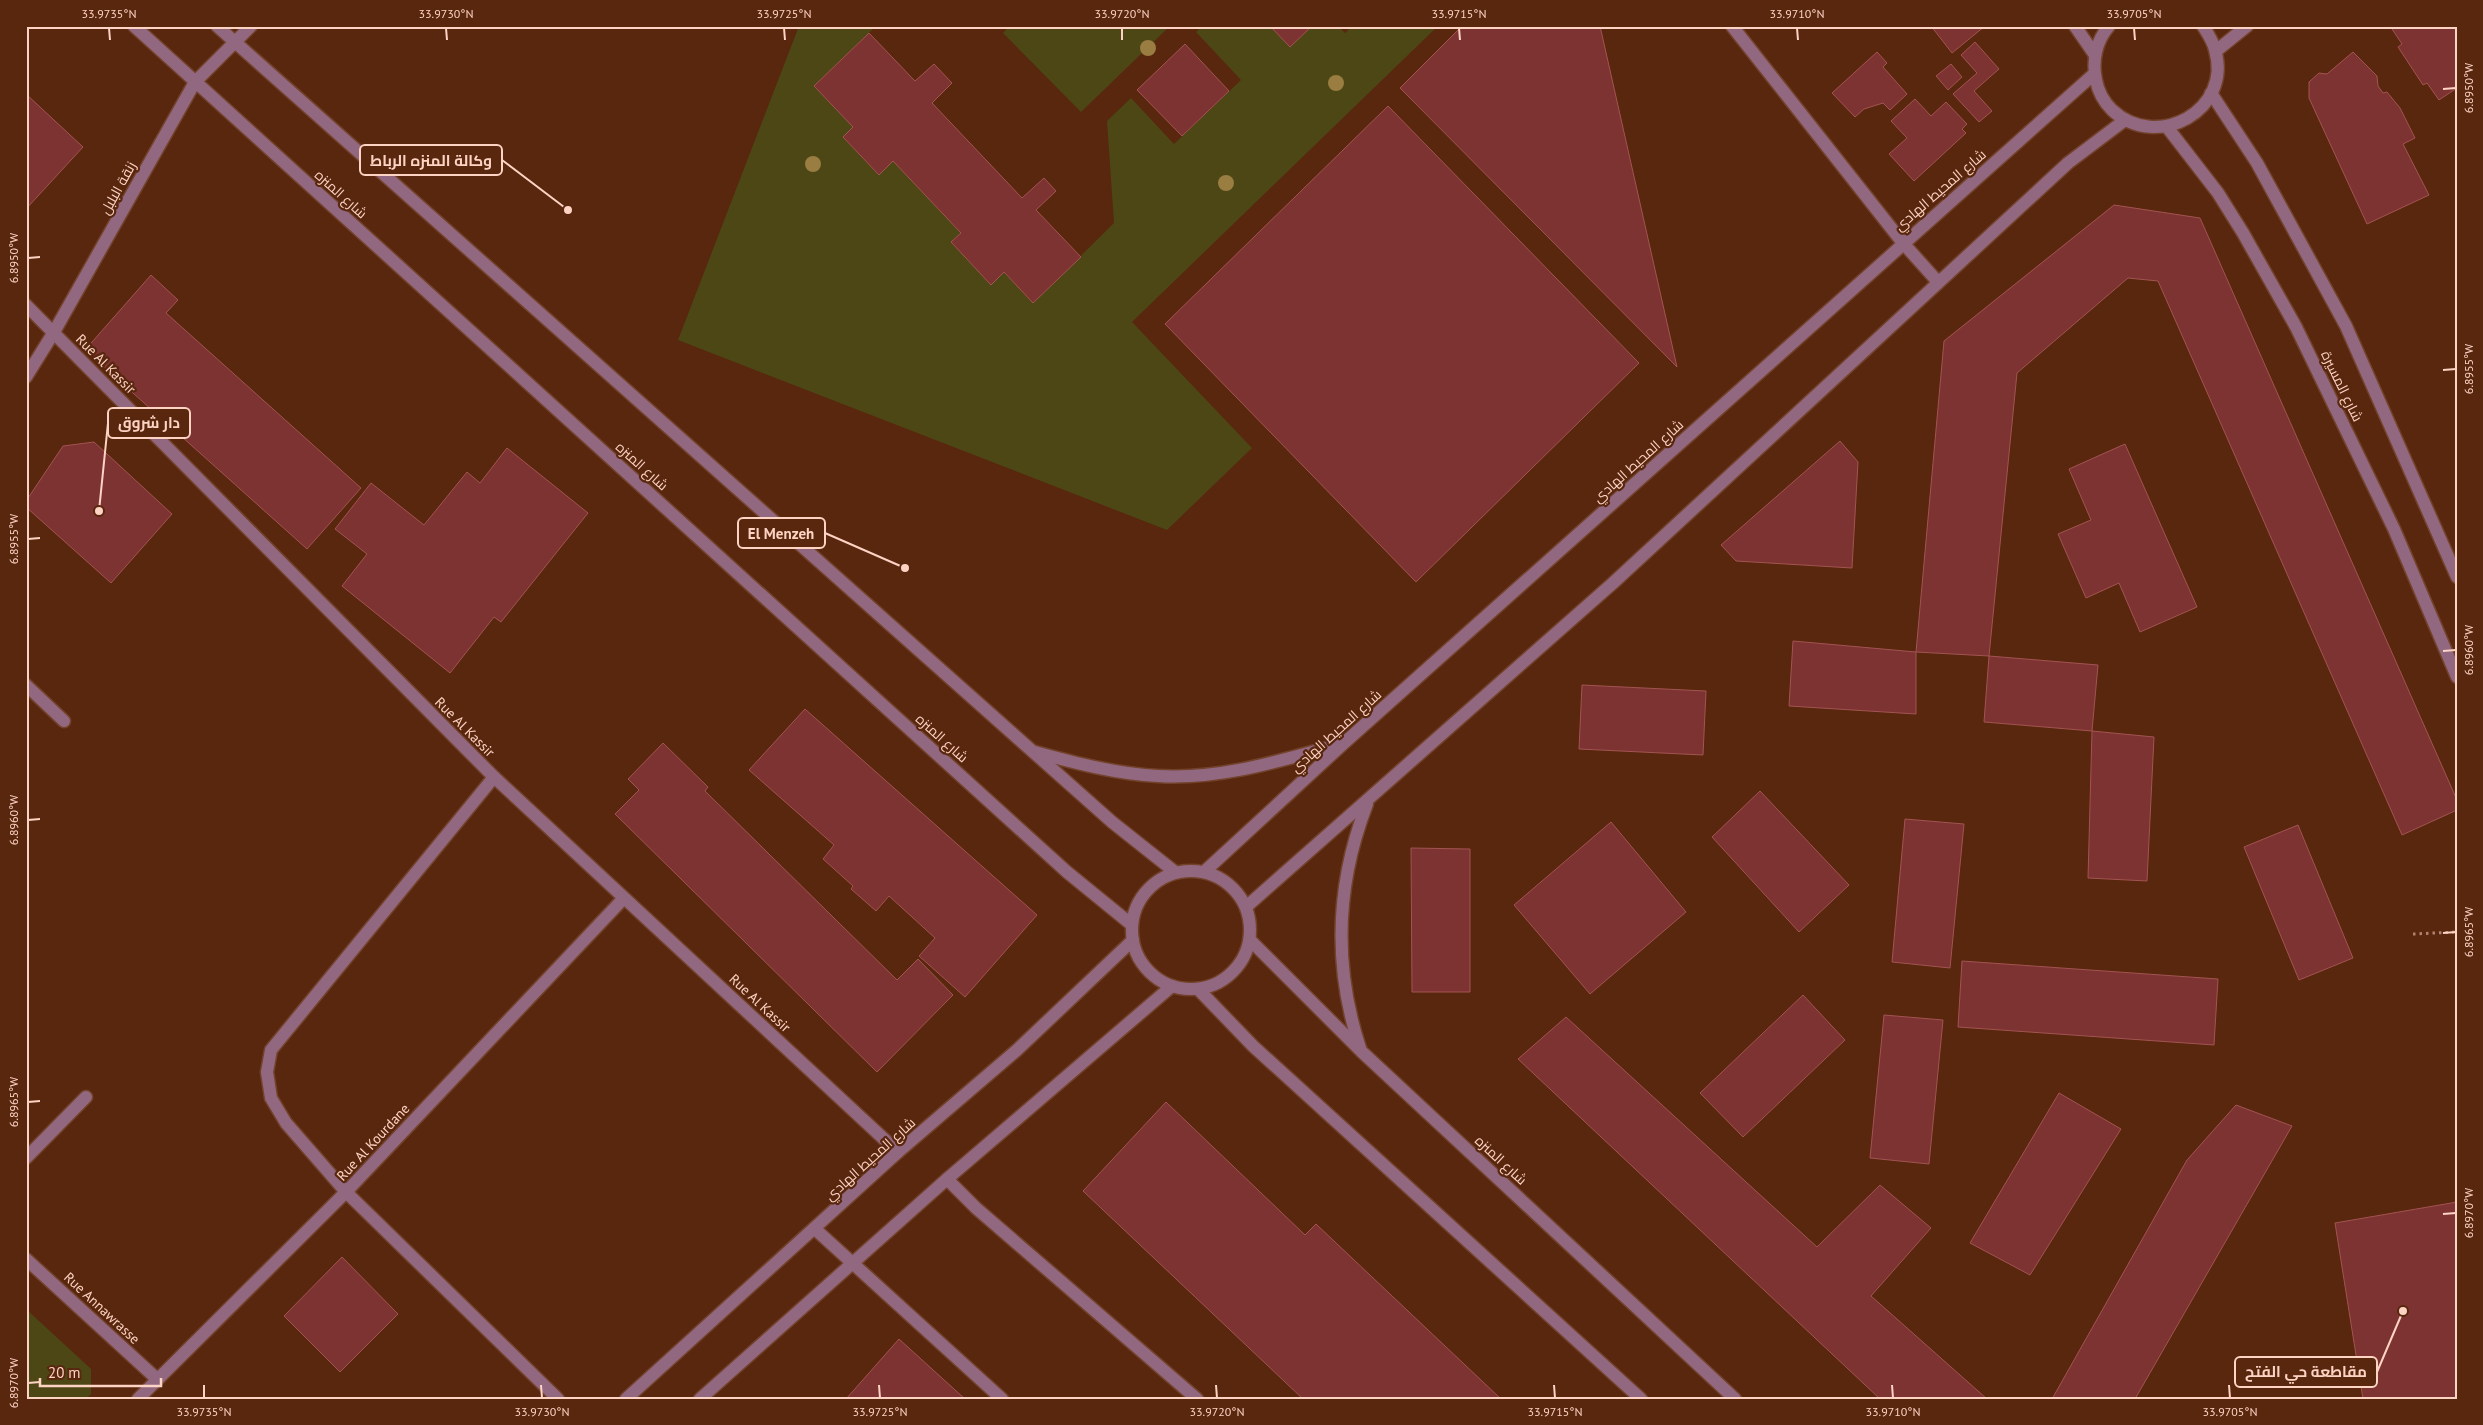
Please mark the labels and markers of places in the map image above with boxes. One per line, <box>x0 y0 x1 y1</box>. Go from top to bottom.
callout: وكالة المنزه الرباط <box>360 145 502 175</box>
callout: دار شروق <box>108 408 190 438</box>
callout: El Menzeh <box>738 518 825 548</box>
callout: مقاطعة حي الفتح <box>2235 1357 2377 1387</box>

